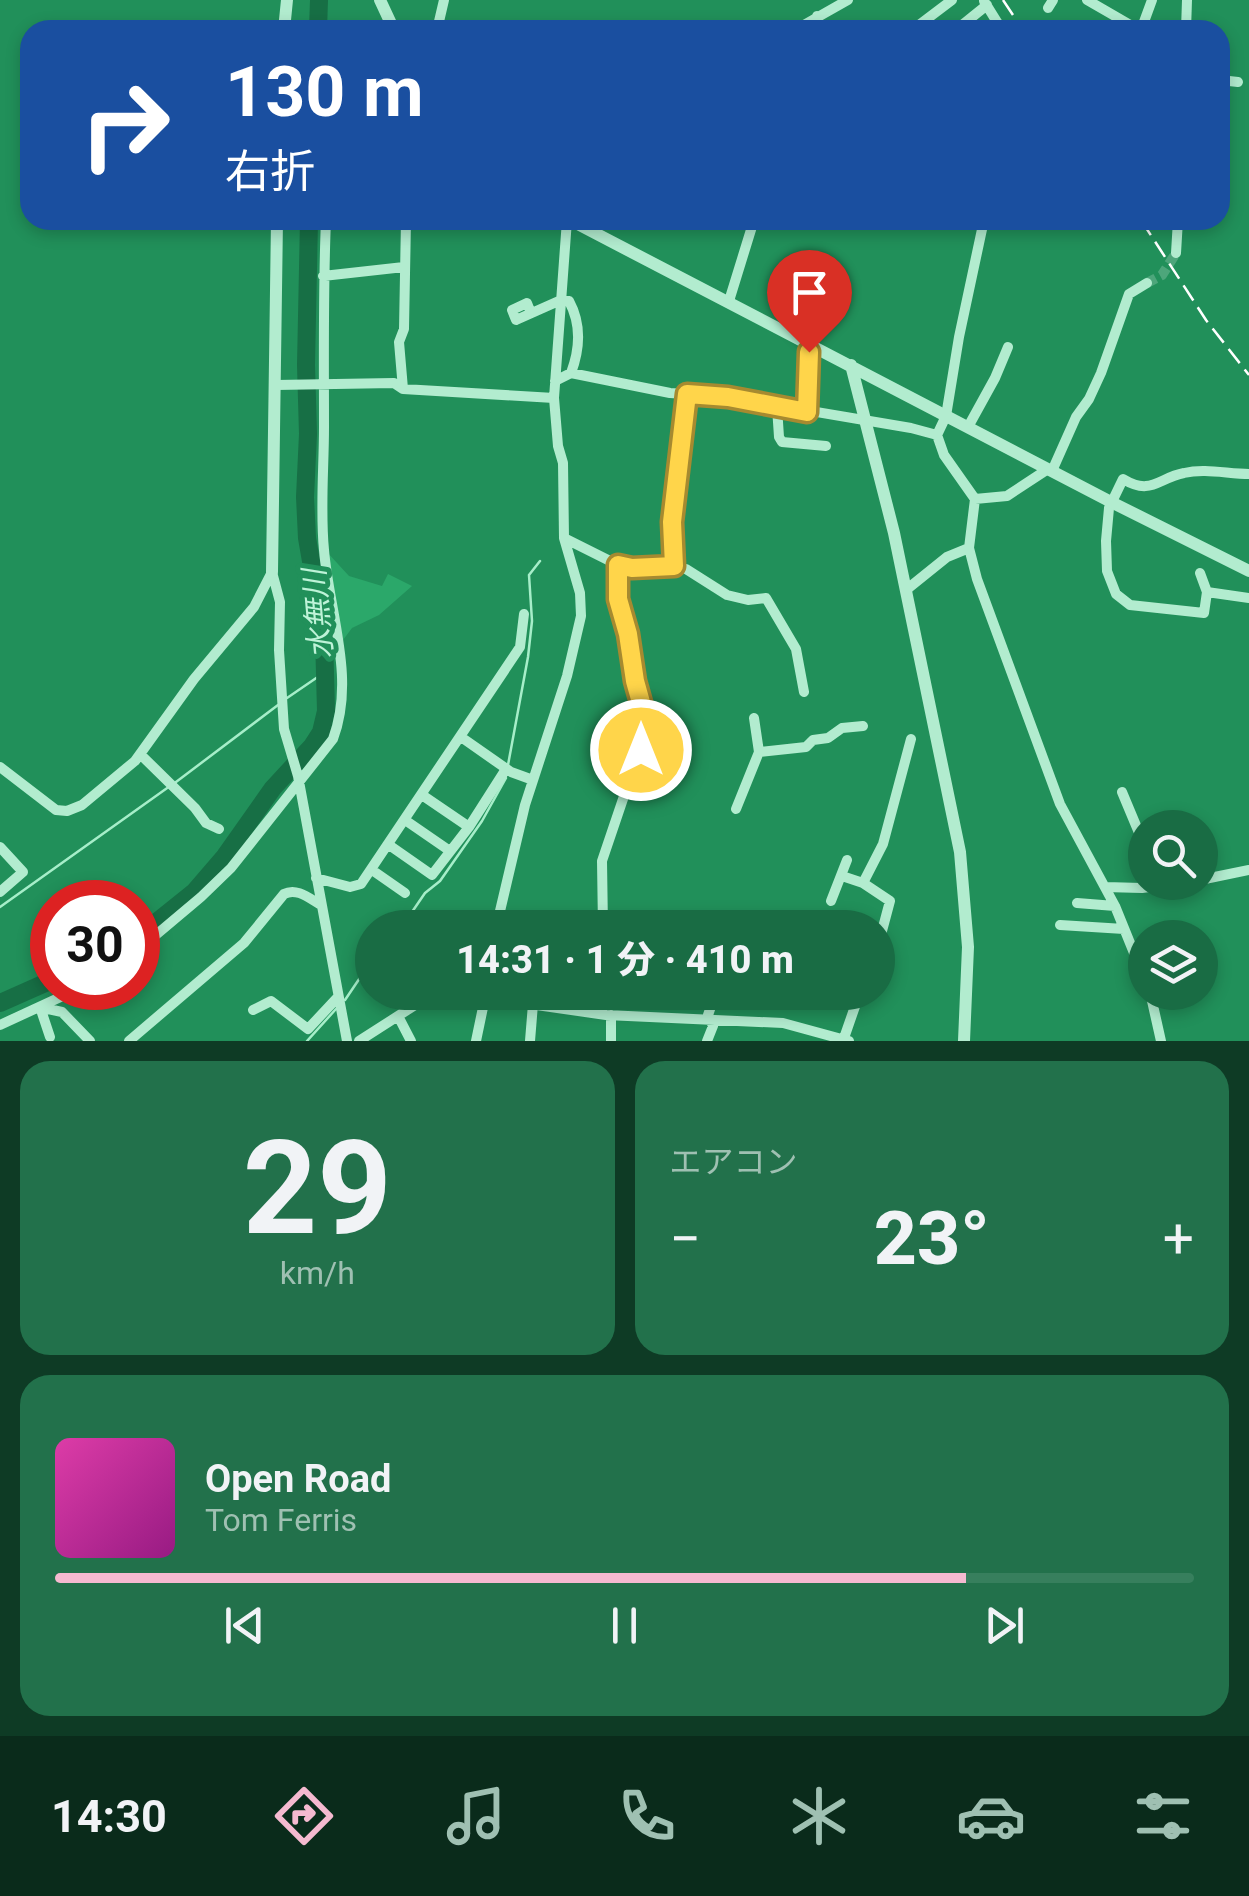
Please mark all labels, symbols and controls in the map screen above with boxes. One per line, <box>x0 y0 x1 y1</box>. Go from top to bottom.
text: 130 m <box>225 51 424 133</box>
icon: right <box>60 60 190 190</box>
text: 右折 <box>225 145 315 198</box>
pin <box>767 250 852 353</box>
icon: arrive <box>782 265 837 320</box>
water label: 水無川 <box>296 565 339 660</box>
position arrow <box>589 698 693 802</box>
map controls <box>1128 810 1218 1010</box>
button: search <box>1128 810 1218 900</box>
speed limit sign: 30 <box>30 880 160 1010</box>
button: layers <box>1128 920 1218 1010</box>
text: 14:31 · 1 分 · 410 m <box>456 938 794 982</box>
text: 29 <box>243 1112 392 1265</box>
text: エアコン <box>670 1143 798 1181</box>
text: 23° <box>874 1194 990 1282</box>
text: − <box>670 1207 701 1271</box>
text: + <box>1163 1207 1194 1271</box>
text: km/h <box>280 1254 355 1292</box>
text: Open Road <box>205 1457 391 1501</box>
text: Tom Ferris <box>205 1501 357 1539</box>
icon: previous <box>217 1598 272 1653</box>
icon: pause <box>597 1598 652 1653</box>
icon: next <box>977 1598 1032 1653</box>
icon: directions <box>269 1781 339 1851</box>
icon: music <box>441 1781 511 1851</box>
icon: phone <box>612 1781 682 1851</box>
icon: climate <box>784 1781 854 1851</box>
icon: car <box>956 1781 1026 1851</box>
icon: filters <box>1128 1781 1198 1851</box>
text: 14:30 <box>51 1790 167 1843</box>

